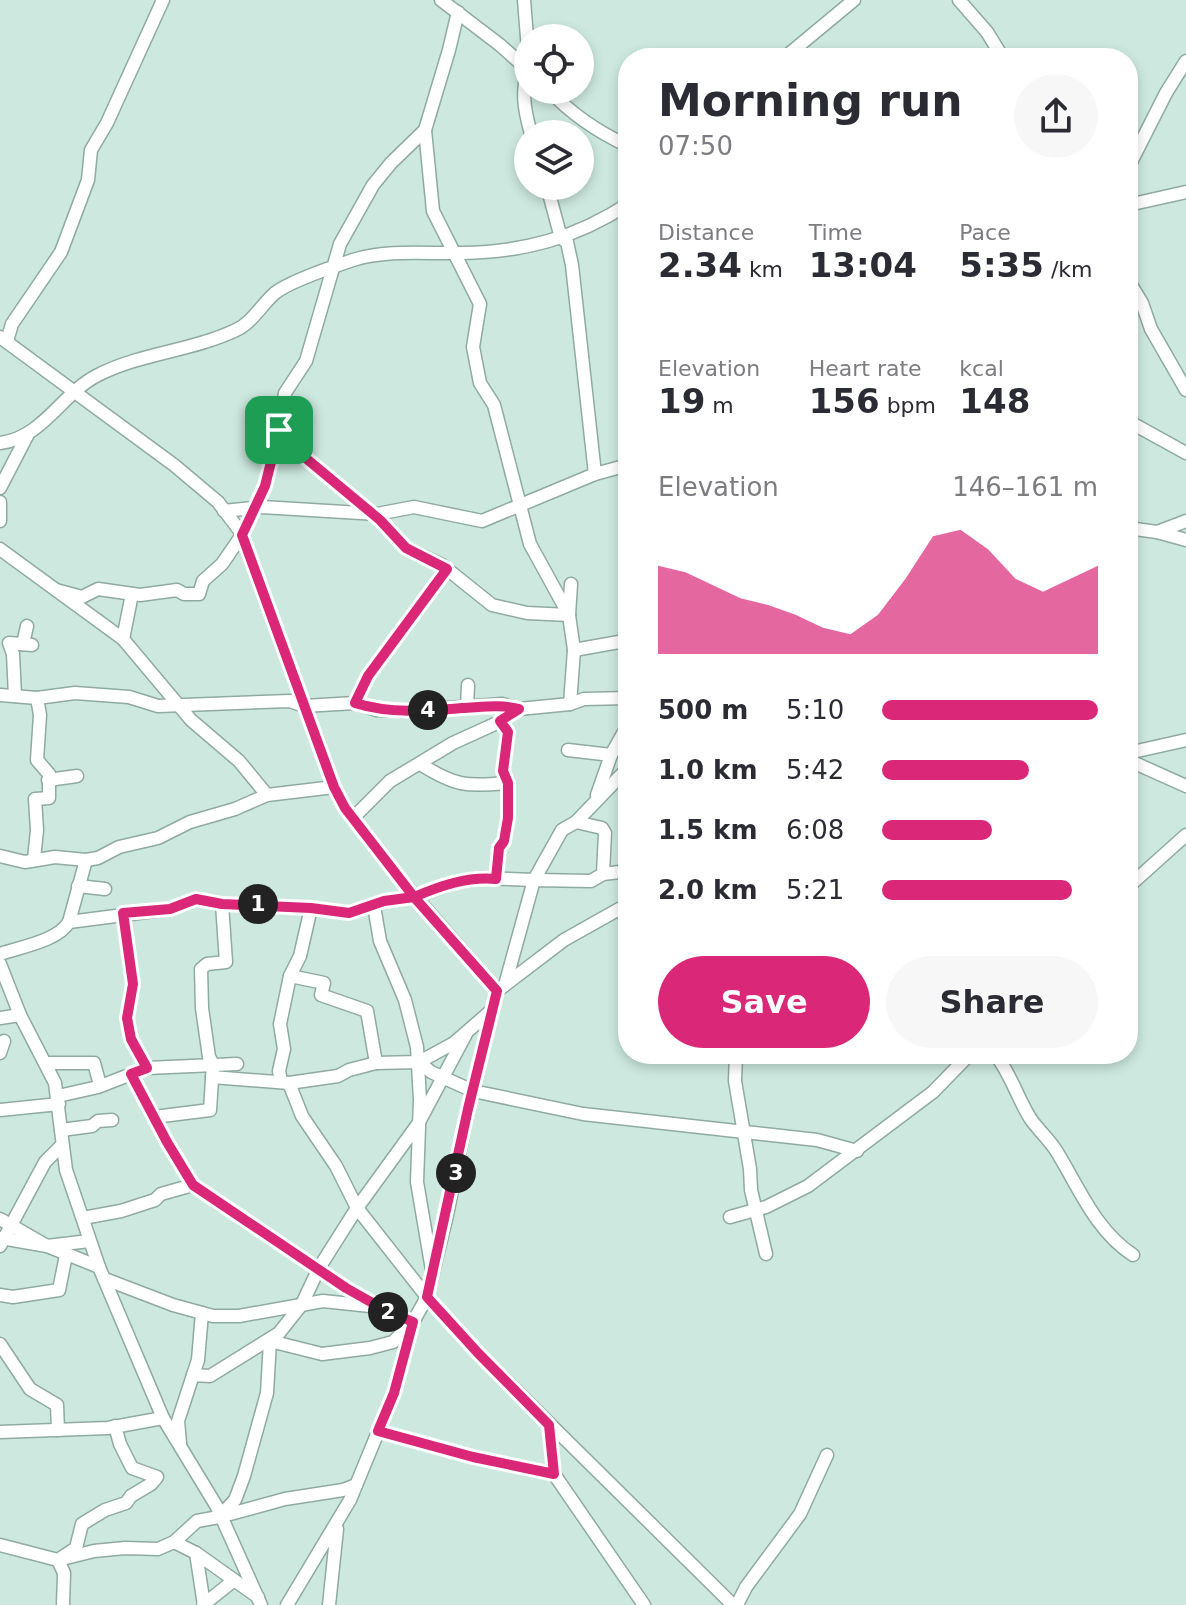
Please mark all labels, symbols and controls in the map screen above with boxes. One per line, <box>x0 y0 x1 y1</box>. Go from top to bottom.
map controls <box>514 24 594 200</box>
button: locate <box>514 24 594 104</box>
button: share <box>1014 74 1098 158</box>
text: Morning run <box>658 75 963 126</box>
button: layers <box>514 120 594 200</box>
text: 07:50 <box>658 131 733 161</box>
text: Distance <box>658 220 754 245</box>
text: Time <box>809 220 863 245</box>
text: Pace <box>959 220 1011 245</box>
text: 2.34 <box>658 245 742 285</box>
text: 13:04 <box>809 245 917 285</box>
text: 5:35 <box>959 245 1044 285</box>
text: km <box>742 257 783 282</box>
text: /km <box>1044 257 1092 282</box>
text: Elevation <box>658 356 760 381</box>
text: Heart rate <box>809 356 922 381</box>
text: kcal <box>959 356 1004 381</box>
text: 19 <box>658 381 705 421</box>
text: 156 <box>809 381 880 421</box>
text: 148 <box>959 381 1030 421</box>
text: m <box>705 393 734 418</box>
text: bpm <box>880 393 936 418</box>
pin <box>245 396 313 464</box>
icon: arrive <box>257 408 301 452</box>
text: Elevation <box>658 472 779 502</box>
text: 146–161 m <box>952 472 1098 502</box>
pin: 4 <box>408 690 448 730</box>
text: 500 m <box>658 695 748 725</box>
text: 5:10 <box>786 695 844 725</box>
text: 4 <box>420 697 436 722</box>
text: 1.0 km <box>658 755 758 785</box>
text: 5:42 <box>786 755 844 785</box>
text: 1.5 km <box>658 815 758 845</box>
text: 6:08 <box>786 815 844 845</box>
text: 2.0 km <box>658 875 758 905</box>
text: 5:21 <box>786 875 844 905</box>
pin: 1 <box>238 884 278 924</box>
text: 1 <box>250 891 266 916</box>
button: Save <box>658 956 870 1048</box>
button: Share <box>886 956 1098 1048</box>
pin: 3 <box>436 1153 476 1193</box>
text: 3 <box>448 1160 464 1185</box>
pin: 2 <box>368 1292 408 1332</box>
text: 2 <box>380 1299 396 1324</box>

